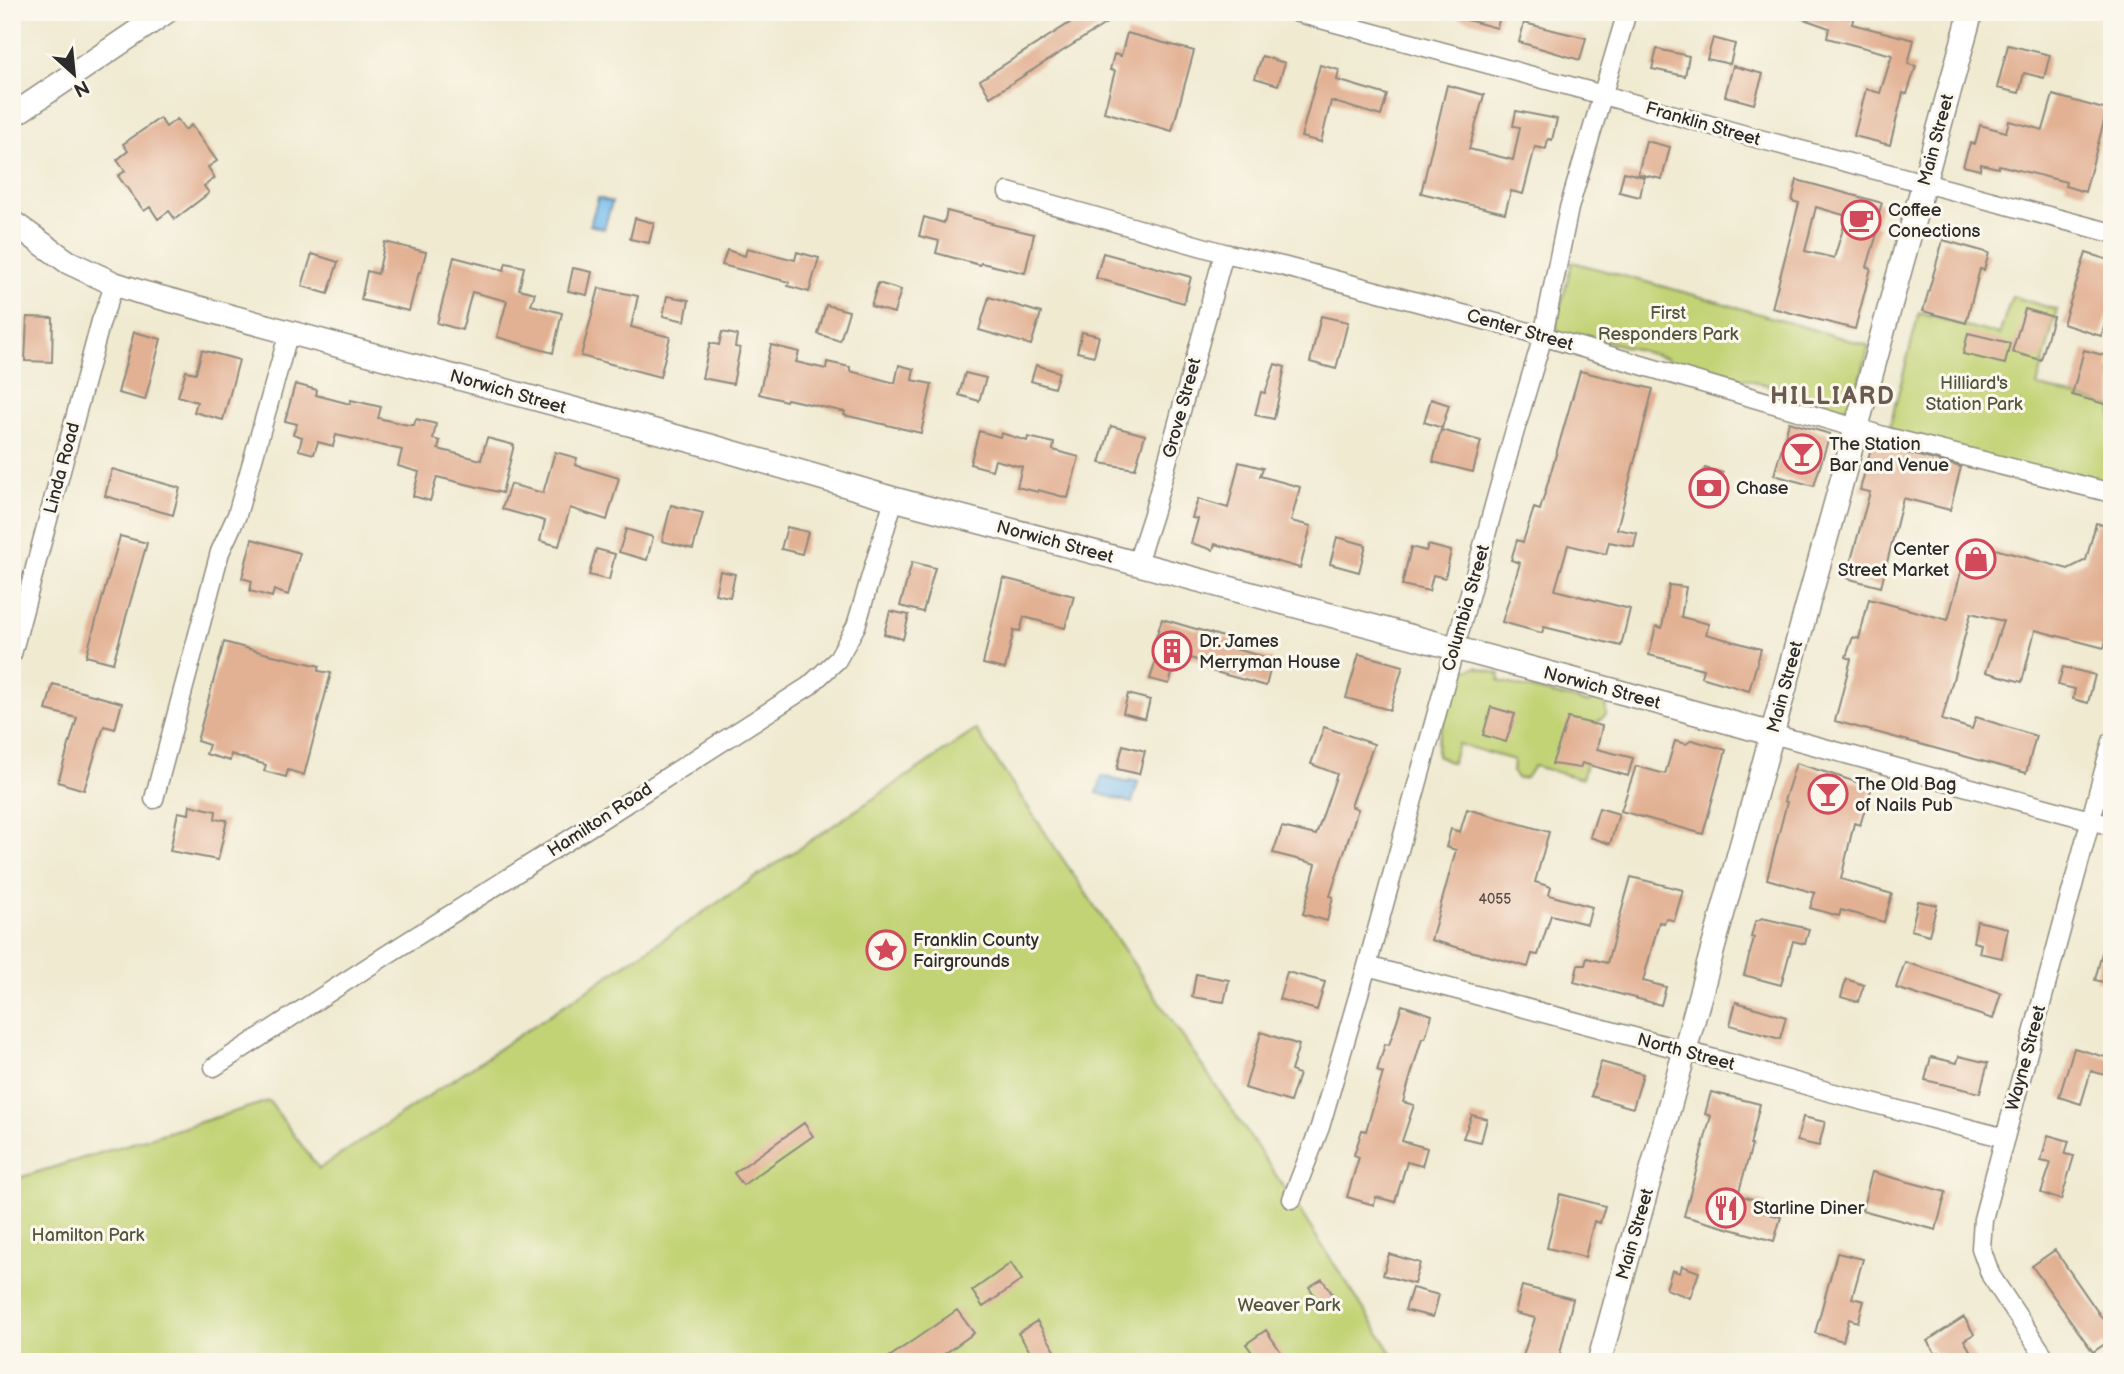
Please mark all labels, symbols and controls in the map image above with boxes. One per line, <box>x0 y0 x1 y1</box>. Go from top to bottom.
north arrow <box>38 38 108 108</box>
text: N <box>69 74 93 101</box>
street label: Main Street <box>1914 91 1958 188</box>
street label: Franklin Street <box>1643 98 1763 151</box>
cafe icon: Coffee Conections <box>1840 199 1882 241</box>
place label: Coffee Conections <box>1888 200 1981 242</box>
park label: First Responders Park <box>1598 303 1738 345</box>
street label: Center Street <box>1464 305 1576 355</box>
street label: Grove Street <box>1159 355 1206 460</box>
street label: Norwich Street <box>447 365 569 419</box>
park label: Hilliard's Station Park <box>1925 373 2023 415</box>
district label: HILLIARD <box>1770 382 1896 411</box>
street label: Linda Road <box>40 420 84 516</box>
bar icon: The Station Bar and Venue <box>1781 433 1823 475</box>
place label: The Station Bar and Venue <box>1829 434 1949 476</box>
bank icon: Chase <box>1688 467 1730 509</box>
place label: Chase <box>1736 478 1789 499</box>
street label: Norwich Street <box>994 516 1116 568</box>
shop icon: Center Street Market <box>1955 538 1997 580</box>
place label: Center Street Market <box>1838 539 1949 581</box>
street label: Columbia Street <box>1438 542 1494 674</box>
building icon: Dr. James Merryman House <box>1151 630 1193 672</box>
place label: Dr. James Merryman House <box>1199 631 1340 673</box>
street label: Main Street <box>1763 638 1807 735</box>
street label: Norwich Street <box>1541 662 1663 714</box>
bar icon: The Old Bag of Nails Pub <box>1807 773 1849 815</box>
place label: The Old Bag of Nails Pub <box>1855 774 1957 816</box>
street label: Hamilton Road <box>544 778 656 862</box>
house number: 4055 <box>1479 891 1511 908</box>
place icon: Franklin County Fairgrounds <box>865 929 907 971</box>
place label: Franklin County Fairgrounds <box>913 930 1040 972</box>
street label: Wayne Street <box>2002 1002 2050 1113</box>
street label: North Street <box>1635 1029 1737 1075</box>
street label: Main Street <box>1612 1185 1658 1282</box>
restaurant icon: Starline Diner <box>1705 1187 1747 1229</box>
place label: Starline Diner <box>1753 1198 1865 1219</box>
park label: Hamilton Park <box>32 1225 145 1246</box>
park label: Weaver Park <box>1238 1295 1341 1316</box>

